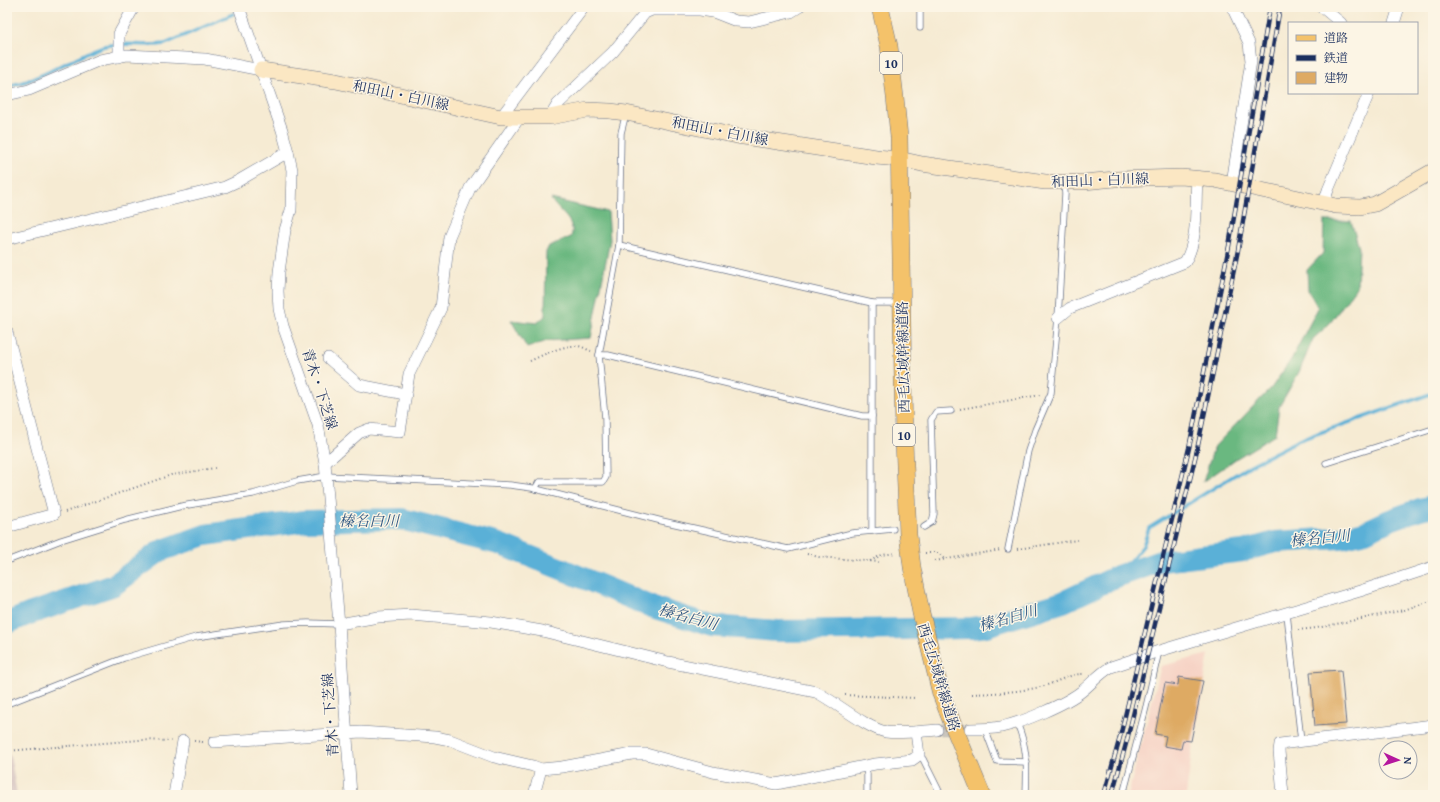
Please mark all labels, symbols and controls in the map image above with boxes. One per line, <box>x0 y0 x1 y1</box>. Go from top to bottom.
legend <box>1288 22 1418 94</box>
text: 道路 <box>1324 29 1348 46</box>
text: 鉄道 <box>1323 49 1348 66</box>
road number: 10 <box>880 52 902 74</box>
text: 建物 <box>1324 69 1348 86</box>
street label: 和田山・白川線 <box>351 75 451 115</box>
street label: 和田山・白川線 <box>670 112 770 150</box>
street label: 和田山・白川線 <box>1051 168 1149 192</box>
street label: 西毛広域幹線道路 <box>892 301 914 413</box>
street label: 青木・下芝線 <box>298 346 342 432</box>
road number: 10 <box>893 424 915 446</box>
water label: 榛名白川 <box>339 510 401 531</box>
water label: 榛名白川 <box>1289 524 1353 551</box>
water label: 榛名白川 <box>656 599 722 635</box>
water label: 榛名白川 <box>976 599 1042 636</box>
street label: 西毛広域幹線道路 <box>913 621 965 733</box>
street label: 青木・下芝線 <box>317 672 343 758</box>
north arrow <box>1378 740 1418 780</box>
text: N <box>1400 756 1416 765</box>

